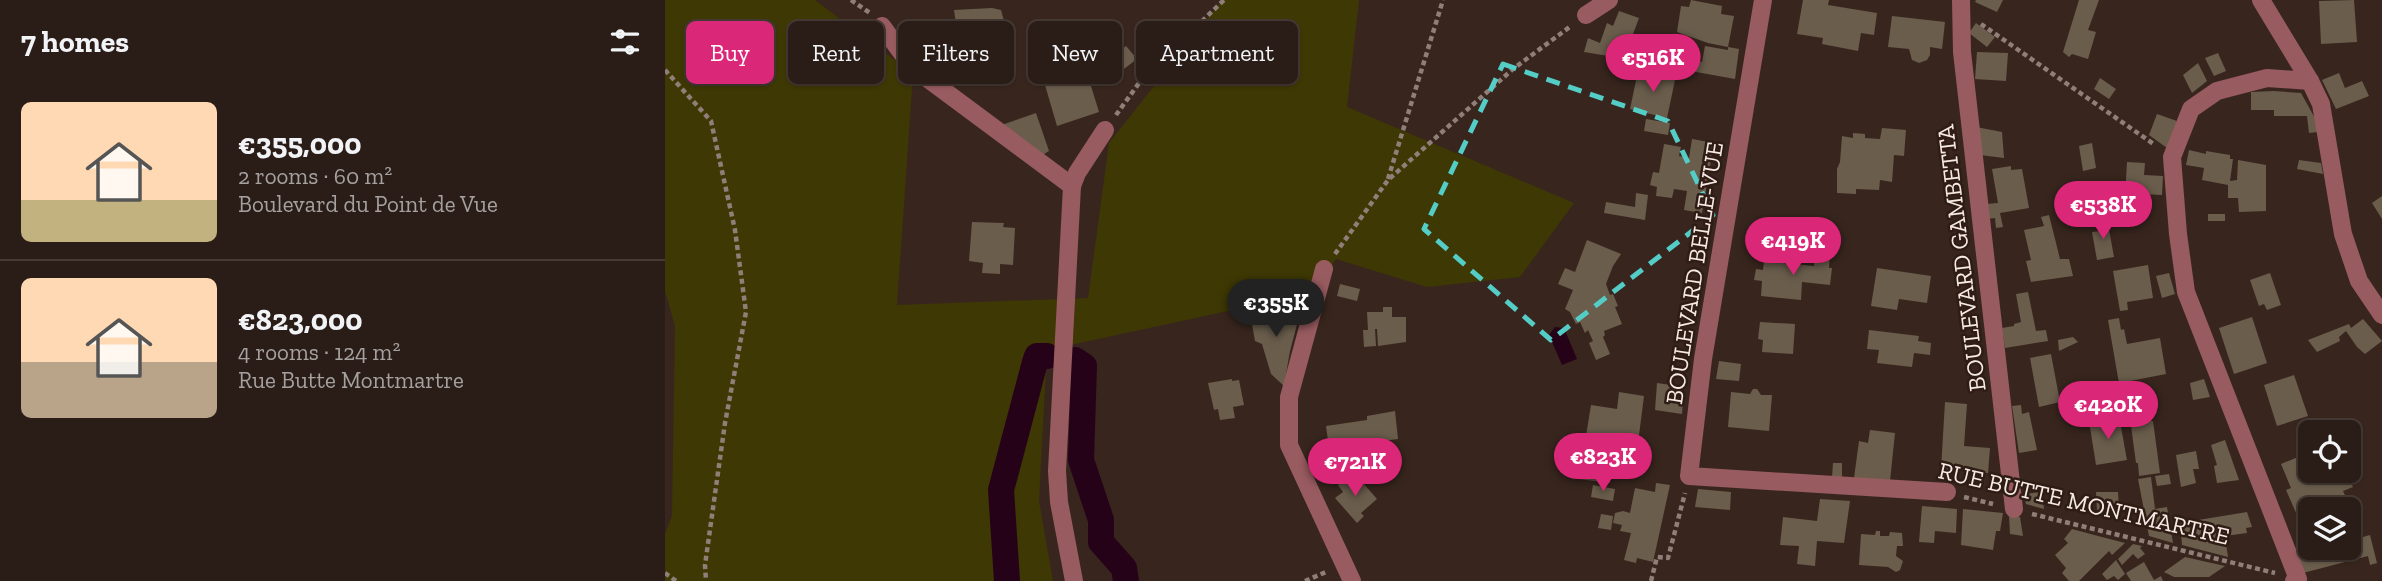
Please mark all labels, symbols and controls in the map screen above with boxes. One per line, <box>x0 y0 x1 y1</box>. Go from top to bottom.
chip: Buy <box>686 21 774 84</box>
chip: Rent <box>788 21 884 84</box>
chip: Filters <box>898 21 1014 84</box>
chip: New <box>1028 21 1122 84</box>
chip: Apartment <box>1136 21 1298 84</box>
icon: filters <box>606 23 644 61</box>
text: 7 homes <box>21 24 129 60</box>
pin: €516K <box>1604 34 1702 94</box>
text: €516K <box>1622 43 1684 71</box>
street label: BOULEVARD GAMBETTA <box>1930 123 1992 393</box>
text: €355,000 <box>238 126 362 162</box>
icon: home <box>77 130 161 214</box>
street label: BOULEVARD BELLE-VUE <box>1659 140 1729 406</box>
text: 2 rooms · 60 m² <box>238 162 392 190</box>
pin: €538K <box>2054 182 2152 241</box>
text: Boulevard du Point de Vue <box>238 190 498 218</box>
text: €538K <box>2070 190 2136 218</box>
pin: €419K <box>1744 218 1842 277</box>
text: €419K <box>1761 226 1825 254</box>
pin: €355K <box>1227 280 1325 339</box>
text: €355K <box>1243 288 1309 316</box>
text: €823,000 <box>238 302 363 338</box>
icon: home <box>77 306 161 390</box>
text: 4 rooms · 124 m² <box>238 338 400 366</box>
text: Rue Butte Montmartre <box>238 366 464 394</box>
pin: €420K <box>2059 382 2157 441</box>
text: €420K <box>2074 390 2142 418</box>
map controls <box>2298 420 2361 560</box>
button: locate <box>2298 420 2361 483</box>
pin: €823K <box>1554 434 1652 493</box>
pin: €721K <box>1306 438 1404 498</box>
text: €823K <box>1570 442 1636 470</box>
text: €721K <box>1324 447 1386 475</box>
street label: RUE BUTTE MONTMARTRE <box>1936 455 2232 551</box>
button: layers <box>2298 497 2361 560</box>

